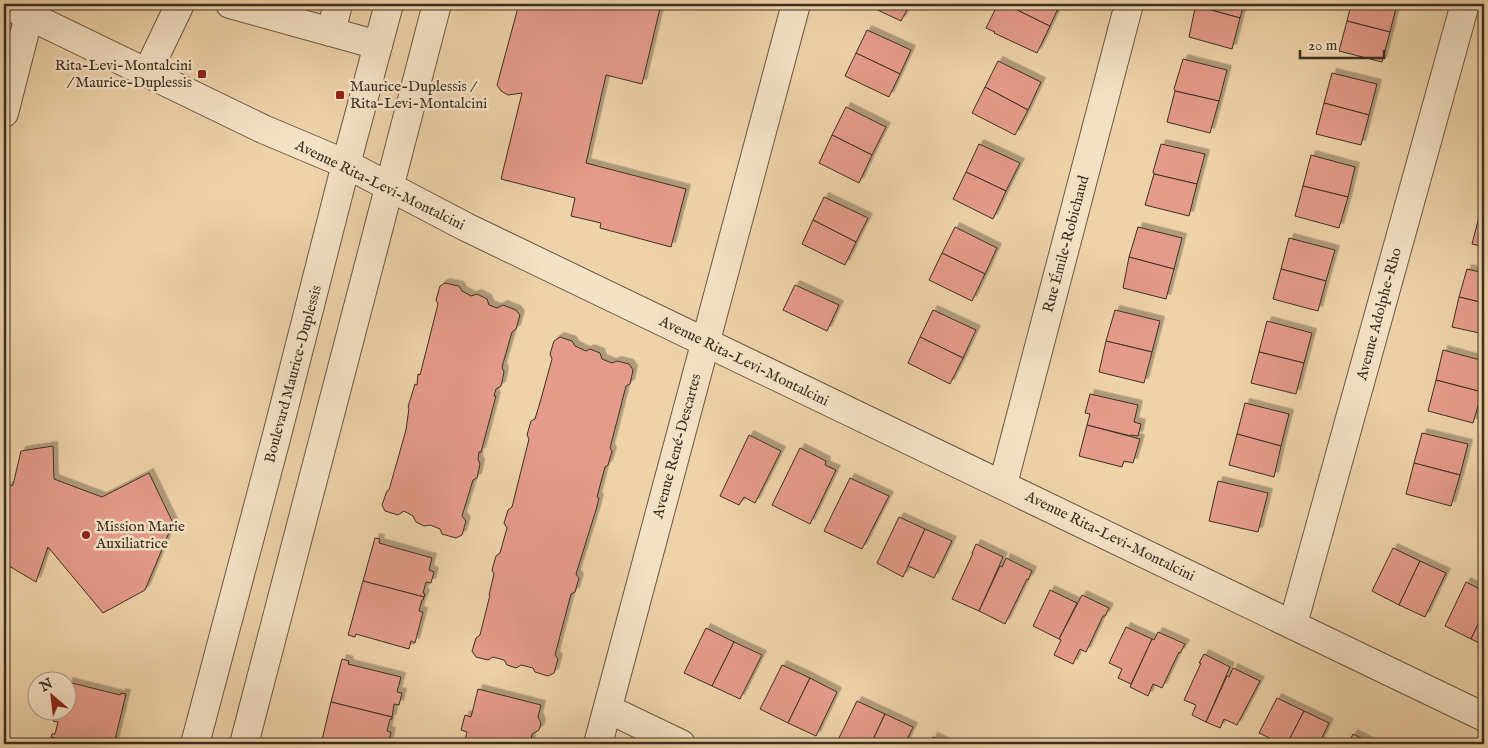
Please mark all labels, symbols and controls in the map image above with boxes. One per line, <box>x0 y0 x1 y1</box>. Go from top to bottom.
scale bar <box>1300 28 1384 60</box>
text: 20 m <box>1308 36 1338 55</box>
place label: Rita-Levi-Montalcini / Maurice-Duplessis <box>55 56 192 92</box>
marker: Rita-Levi-Montalcini / Maurice-Duplessis <box>196 68 208 80</box>
place label: Maurice-Duplessis / Rita-Levi-Montalcini <box>350 77 487 113</box>
marker: Maurice-Duplessis / Rita-Levi-Montalcini <box>334 89 346 101</box>
street label: Avenue Rita-Levi-Montalcini <box>291 135 468 234</box>
street label: Rue Émile-Robichaud <box>1039 172 1094 315</box>
street label: Avenue Adolphe-Rho <box>1352 246 1406 383</box>
street label: Boulevard Maurice-Duplessis <box>260 283 326 465</box>
street label: Avenue Rita-Levi-Montalcini <box>655 311 832 410</box>
street label: Avenue René-Descartes <box>648 372 705 521</box>
street label: Avenue Rita-Levi-Montalcini <box>1021 486 1198 585</box>
place label: Mission Marie Auxiliatrice <box>95 517 185 553</box>
marker: Mission Marie Auxiliatrice <box>80 529 92 541</box>
north arrow <box>28 670 78 720</box>
text: N <box>36 675 56 697</box>

